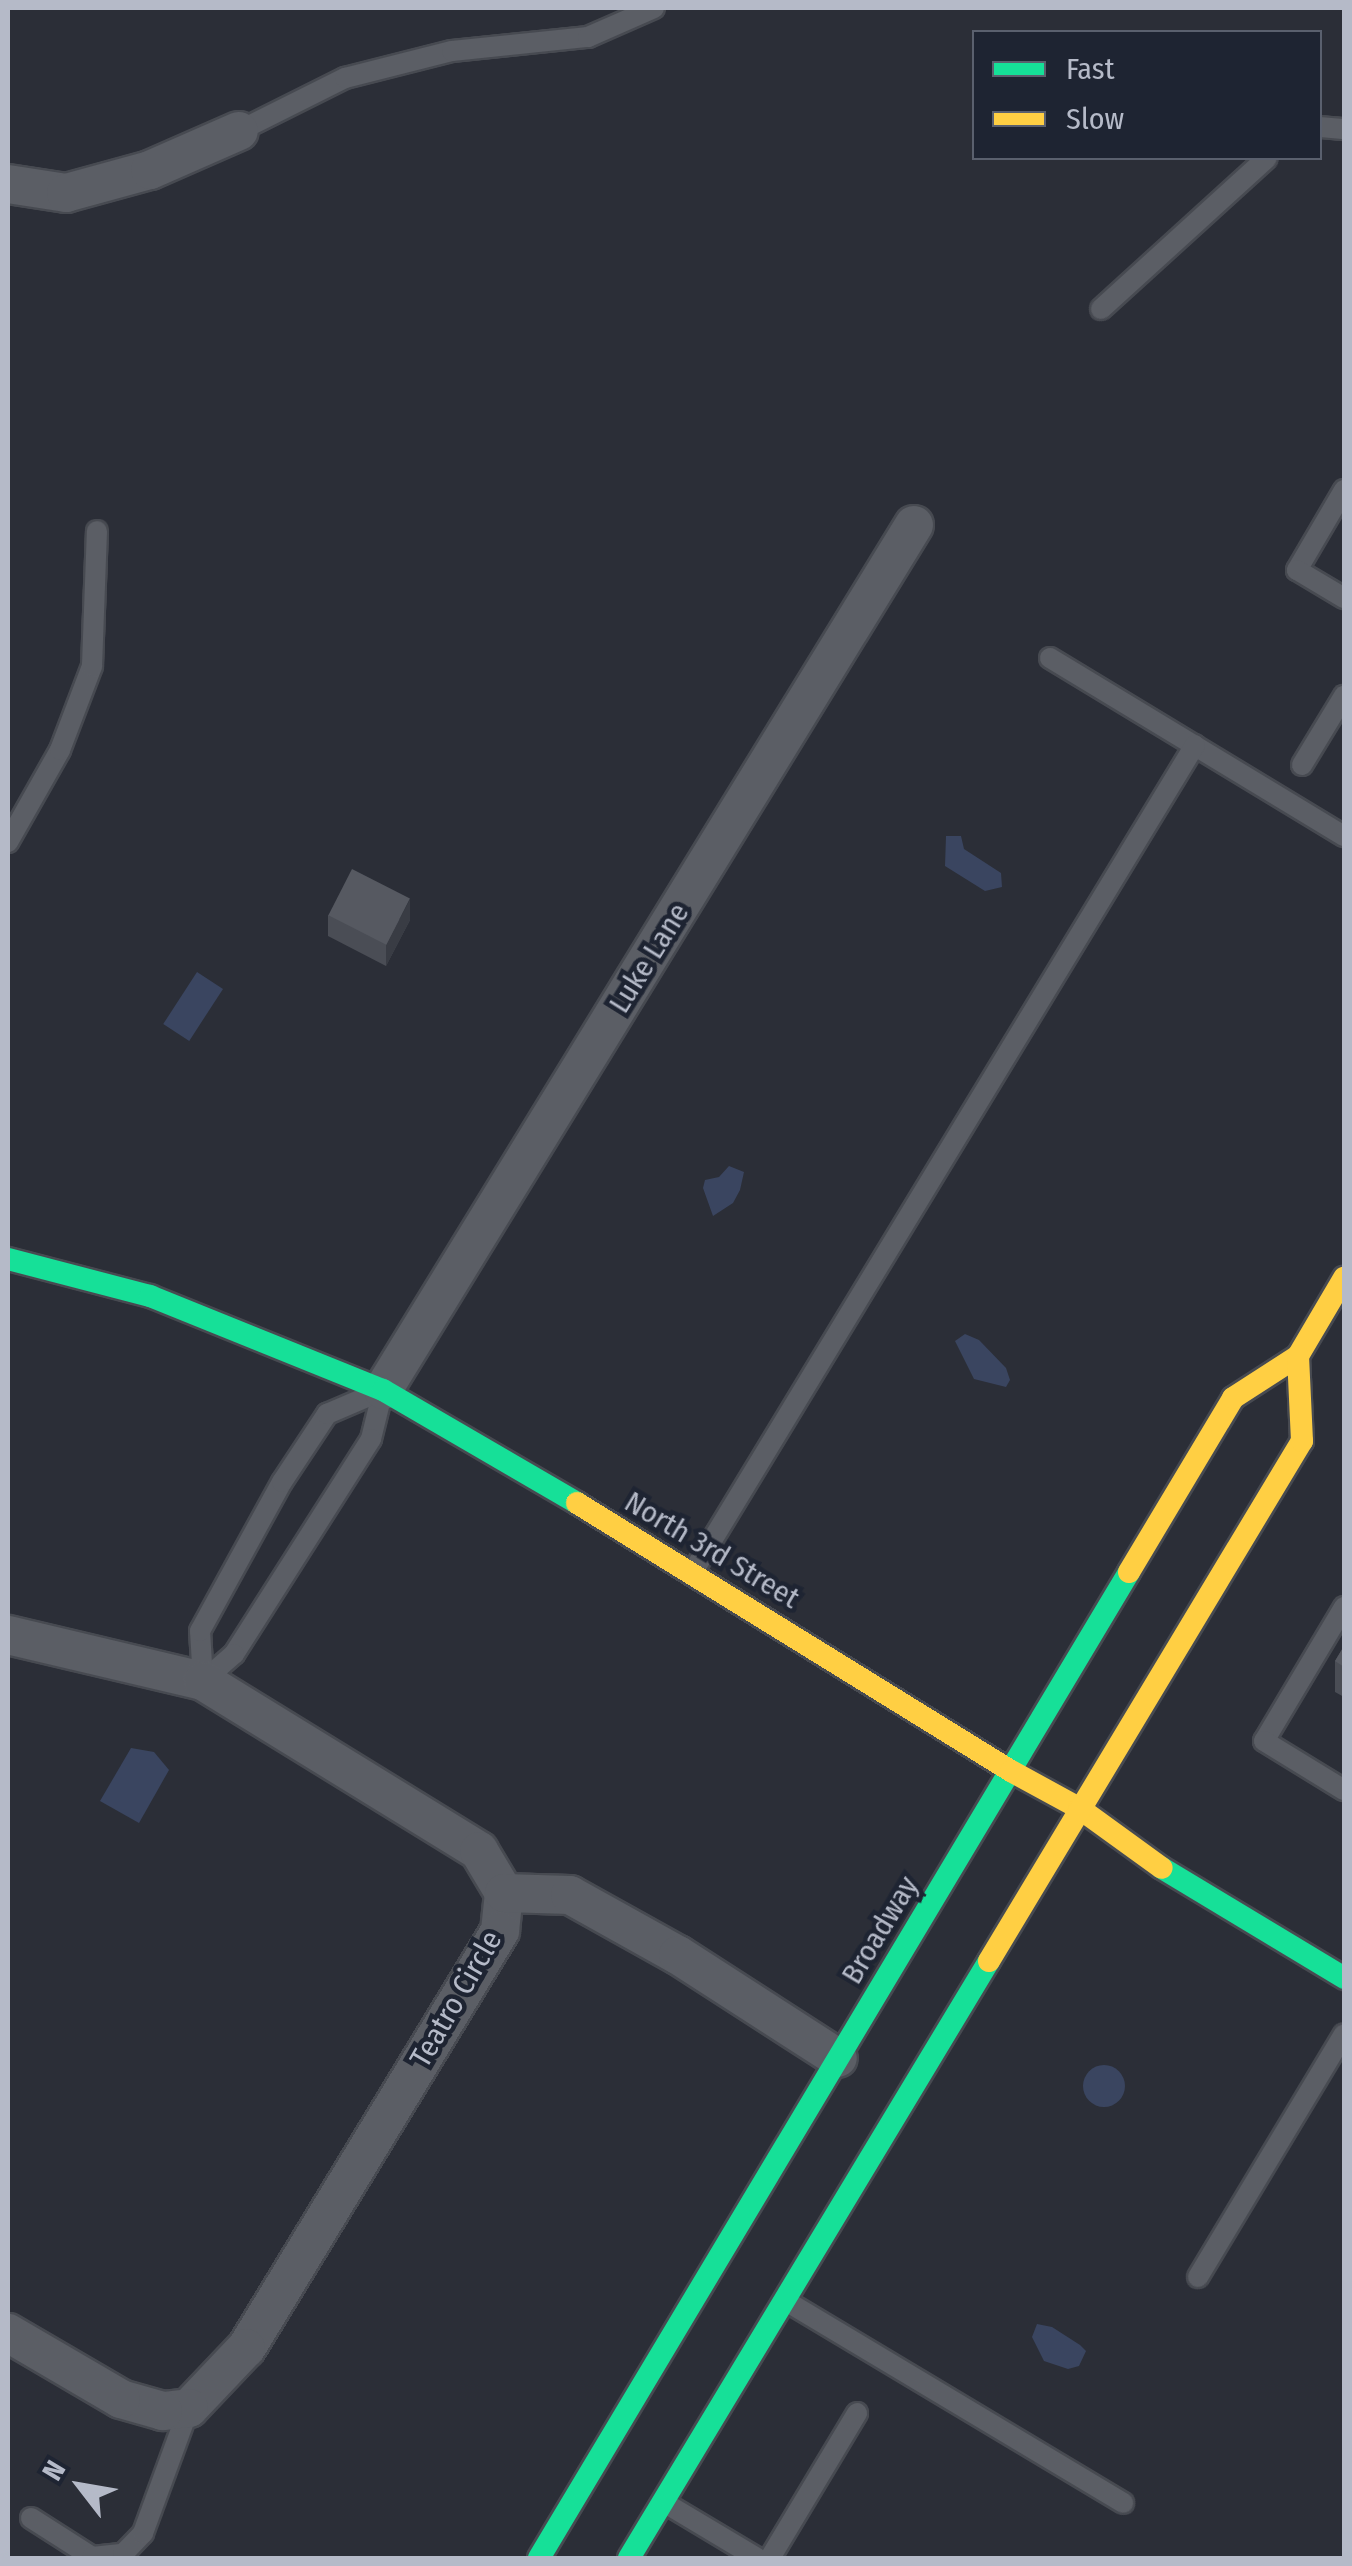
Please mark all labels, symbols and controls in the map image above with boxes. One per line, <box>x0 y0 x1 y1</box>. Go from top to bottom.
legend <box>972 30 1322 160</box>
text: Fast <box>1066 51 1114 87</box>
text: Slow <box>1066 101 1124 137</box>
street label: Luke Lane <box>601 897 697 1019</box>
street label: North 3rd Street <box>618 1484 806 1616</box>
street label: Broadway <box>834 1870 926 1990</box>
street label: Teatro Circle <box>403 1924 509 2074</box>
north arrow <box>30 2436 130 2536</box>
text: N <box>35 2455 72 2486</box>

